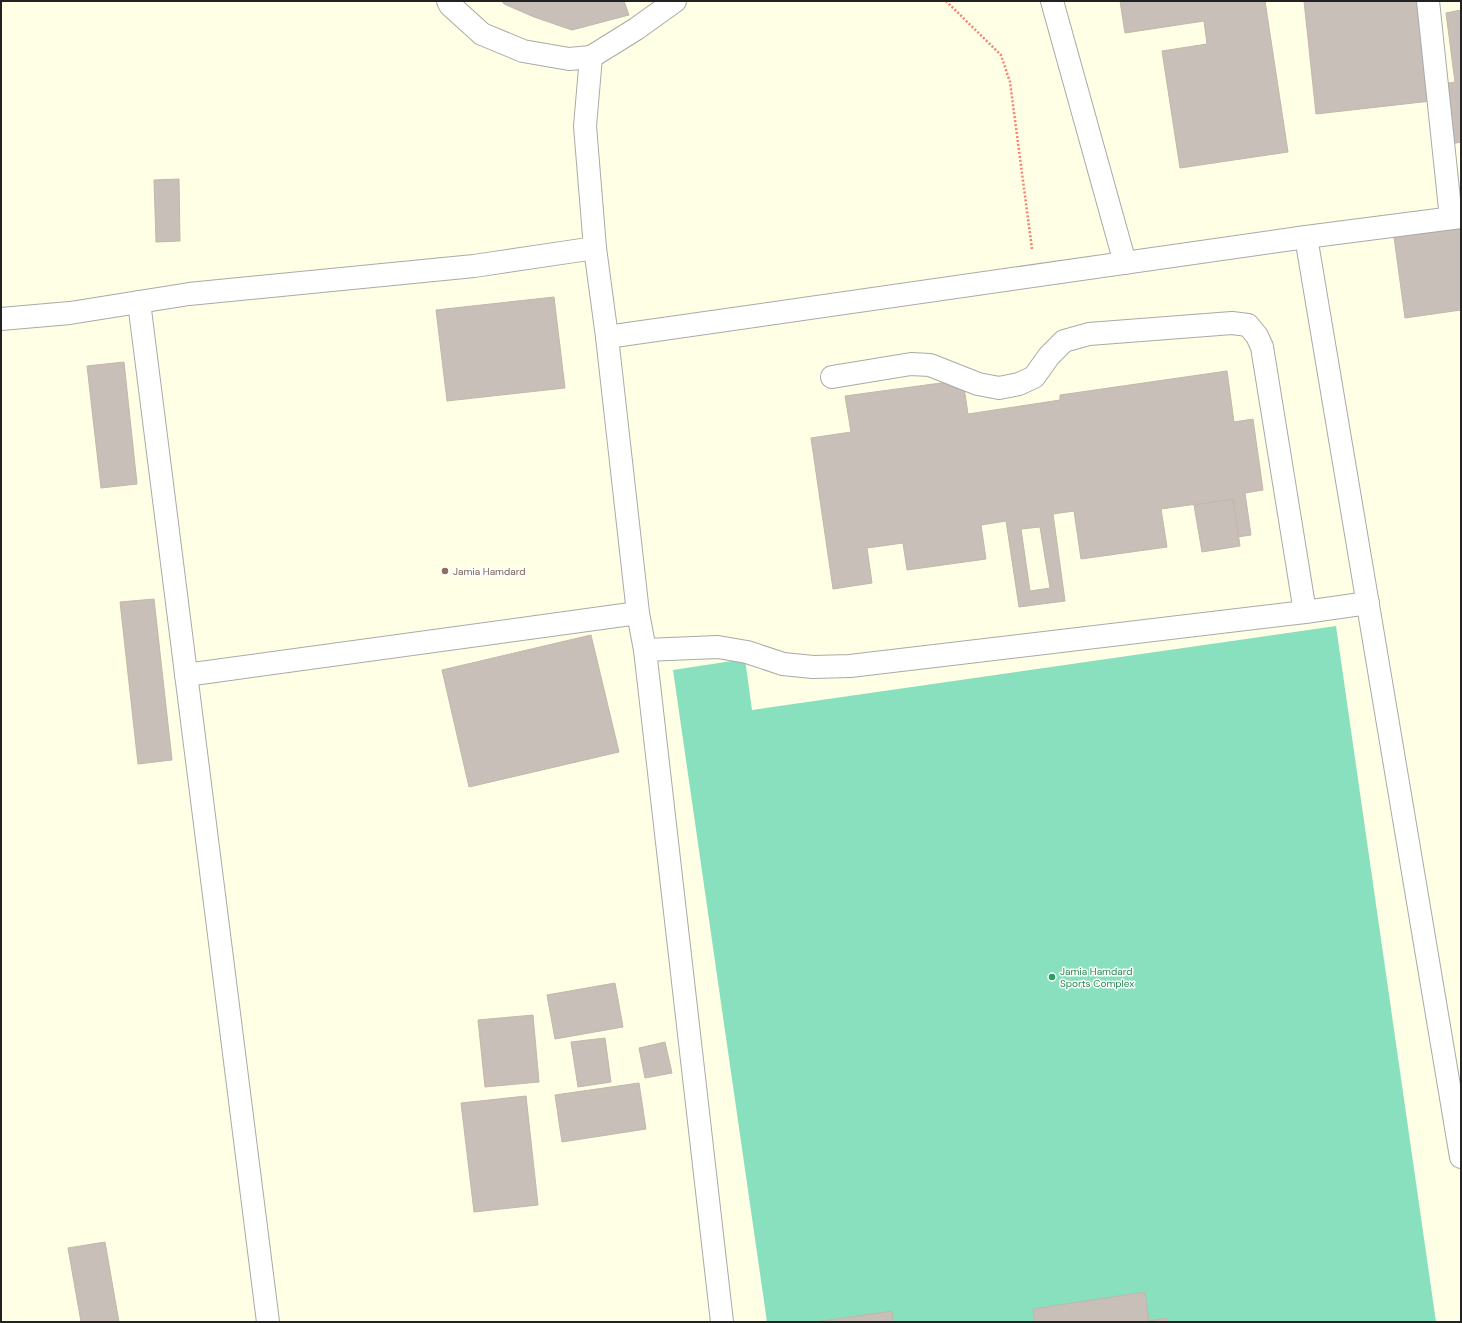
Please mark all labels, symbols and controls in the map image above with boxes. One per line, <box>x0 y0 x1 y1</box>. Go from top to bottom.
place label: Jamia Hamdard <box>453 565 526 578</box>
marker: Jamia Hamdard <box>440 566 450 576</box>
place label: Jamia Hamdard Sports Complex <box>1060 965 1134 990</box>
marker: Jamia Hamdard Sports Complex <box>1047 972 1057 982</box>

